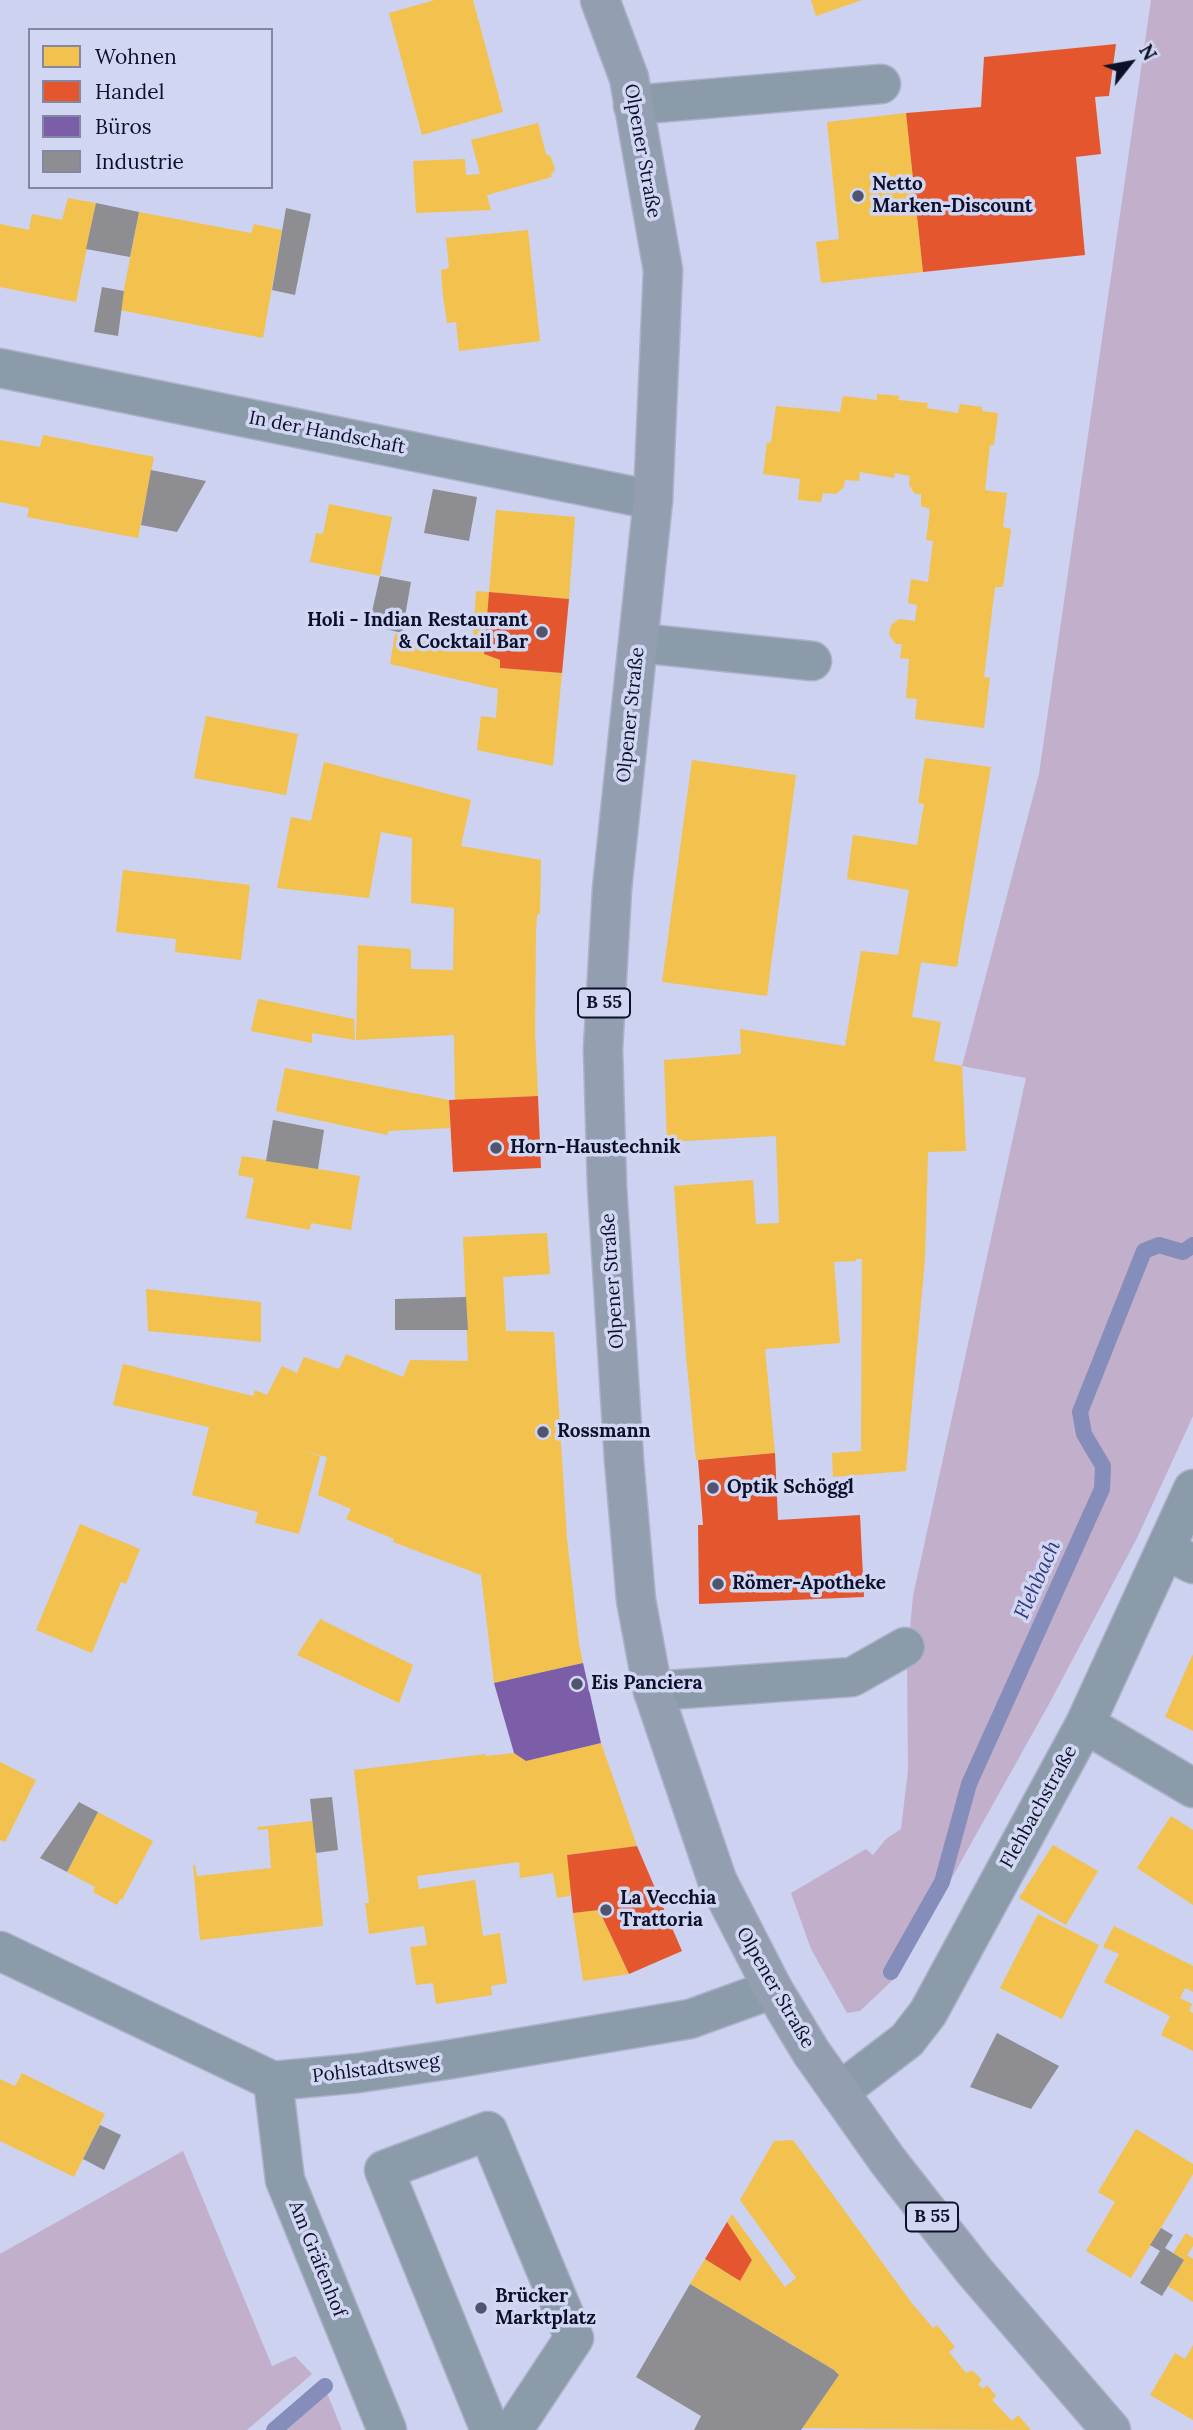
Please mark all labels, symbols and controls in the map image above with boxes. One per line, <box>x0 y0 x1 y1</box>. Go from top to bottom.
legend <box>28 28 273 189</box>
north arrow <box>1095 28 1165 98</box>
text: N <box>1134 40 1162 65</box>
text: Wohnen <box>95 43 177 70</box>
text: Handel <box>95 78 164 105</box>
street label: Olpener Straße <box>619 82 665 220</box>
text: Büros <box>95 113 151 140</box>
text: Industrie <box>95 148 184 175</box>
place label: Netto Marken-Discount <box>872 174 1033 218</box>
marker: Netto Marken-Discount <box>850 188 866 204</box>
street label: In der Handschaft <box>247 407 407 459</box>
place label: Holi - Indian Restaurant & Cocktail Bar <box>307 610 528 654</box>
marker: Holi - Indian Restaurant & Cocktail Bar <box>534 624 550 640</box>
street label: Olpener Straße <box>613 646 649 784</box>
road number: B 55 <box>578 988 630 1018</box>
place label: Horn-Haustechnik <box>510 1137 681 1159</box>
marker: Horn-Haustechnik <box>488 1140 504 1156</box>
street label: Olpener Straße <box>597 1212 629 1350</box>
place label: Rossmann <box>557 1421 651 1443</box>
marker: Rossmann <box>535 1424 551 1440</box>
place label: Optik Schöggl <box>727 1477 854 1499</box>
marker: Optik Schöggl <box>705 1480 721 1496</box>
water label: Flehbach <box>1010 1537 1066 1623</box>
place label: Römer-Apotheke <box>732 1573 886 1595</box>
marker: Römer-Apotheke <box>710 1576 726 1592</box>
place label: Eis Panciera <box>591 1673 702 1695</box>
marker: Eis Panciera <box>569 1676 585 1692</box>
street label: Flehbachstraße <box>996 1742 1082 1872</box>
place label: La Vecchia Trattoria <box>620 1888 716 1932</box>
marker: La Vecchia Trattoria <box>598 1902 614 1918</box>
street label: Olpener Straße <box>731 1923 819 2053</box>
street label: Pohlstadtsweg <box>311 2050 441 2088</box>
street label: Am Gräfenhof <box>283 2198 351 2320</box>
road number: B 55 <box>906 2202 958 2232</box>
place label: Brücker Marktplatz <box>495 2286 596 2330</box>
marker: Brücker Marktplatz <box>473 2300 489 2316</box>

